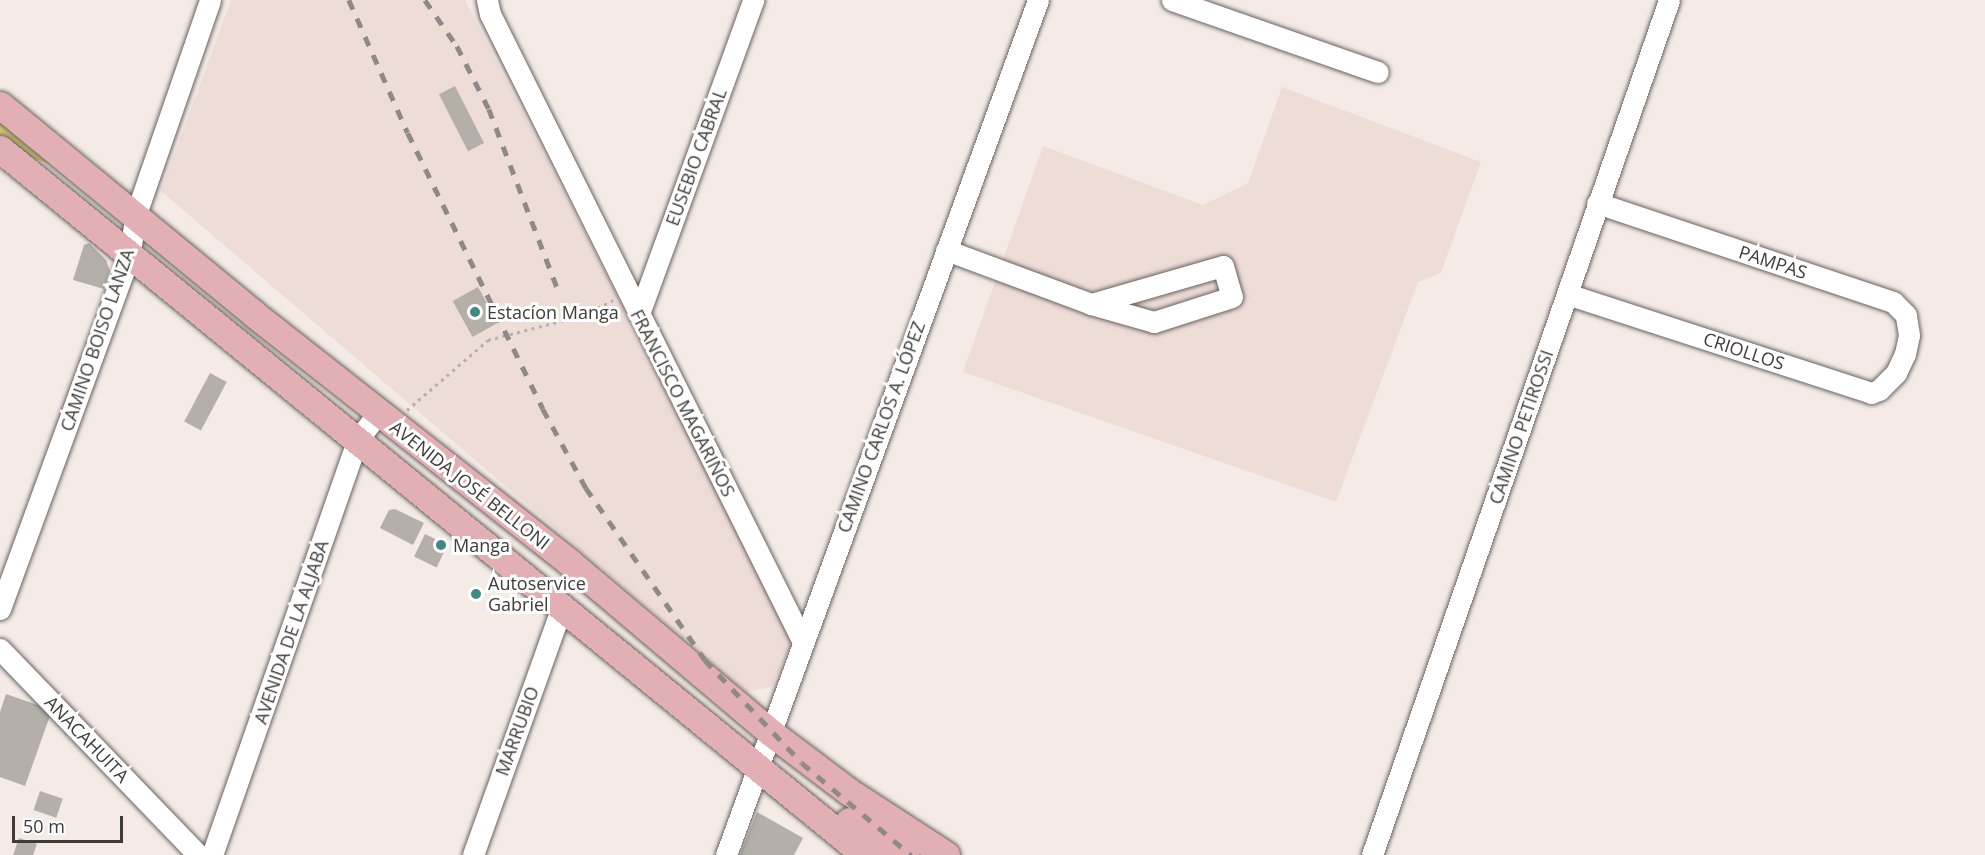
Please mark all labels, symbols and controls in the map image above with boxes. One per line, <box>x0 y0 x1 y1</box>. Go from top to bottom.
street label: EUSEBIO CABRAL <box>661 85 731 229</box>
street label: PAMPAS <box>1736 241 1810 283</box>
street label: CAMINO BOISO LANZA <box>56 246 138 434</box>
place label: Estacíon Manga <box>487 301 619 323</box>
marker: Estacíon Manga <box>468 305 482 319</box>
street label: FRANCISCO MAGARIÑOS <box>626 306 740 500</box>
street label: CAMINO CARLOS A. LÓPEZ <box>833 318 929 536</box>
street label: CRIOLLOS <box>1701 328 1787 374</box>
street label: CAMINO PETIROSSI <box>1484 347 1558 507</box>
street label: AVENIDA JOSÉ BELLONI <box>386 416 554 554</box>
place label: Manga <box>453 534 510 556</box>
street label: AVENIDA DE LA ALJABA <box>249 537 333 727</box>
marker: Manga <box>434 538 448 552</box>
place label: Autoservice Gabriel <box>488 573 586 616</box>
marker: Autoservice Gabriel <box>469 587 483 601</box>
street label: MARRUBIO <box>491 683 543 779</box>
street label: ANACAHUITA <box>40 691 134 787</box>
scale bar <box>15 804 126 842</box>
text: 50 m <box>23 814 65 838</box>

